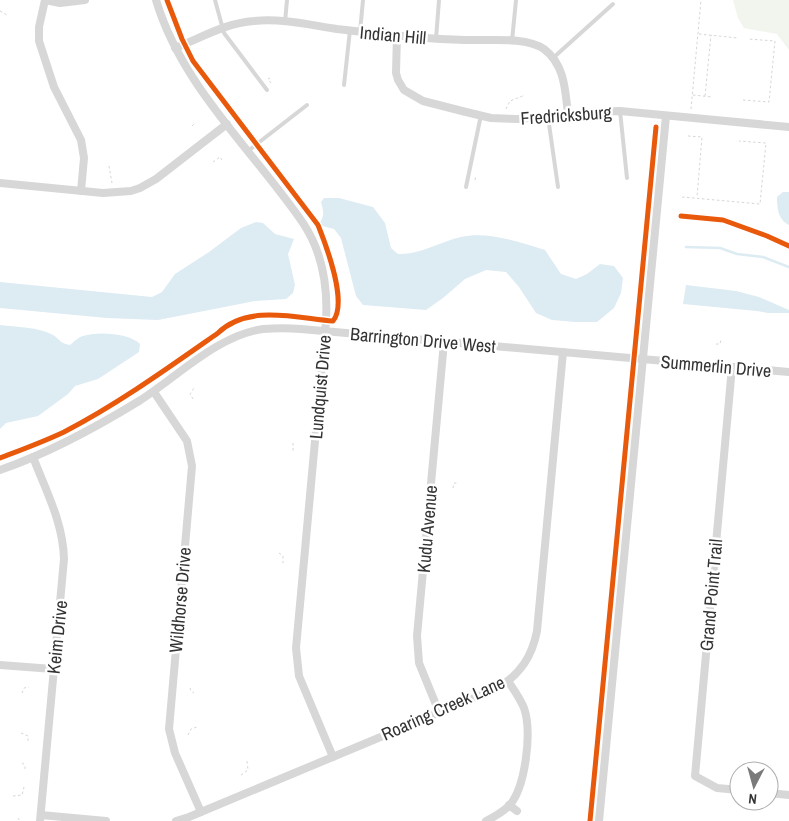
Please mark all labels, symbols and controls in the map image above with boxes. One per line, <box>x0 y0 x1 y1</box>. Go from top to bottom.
street label: Indian Hill <box>359 20 427 50</box>
street label: Fredricksburg <box>520 99 613 131</box>
street label: Barrington Drive West <box>349 321 497 359</box>
street label: Lundquist Drive <box>303 334 337 440</box>
street label: Summerlin Drive <box>660 349 772 383</box>
street label: Kudu Avenue <box>411 484 443 574</box>
street label: Grand Point Trail <box>694 538 728 652</box>
street label: Wildhorse Drive <box>163 546 197 654</box>
street label: Keim Drive <box>41 599 73 675</box>
street label: Roaring Creek Lane <box>377 670 509 746</box>
north arrow <box>729 761 779 811</box>
text: N <box>748 790 758 808</box>

